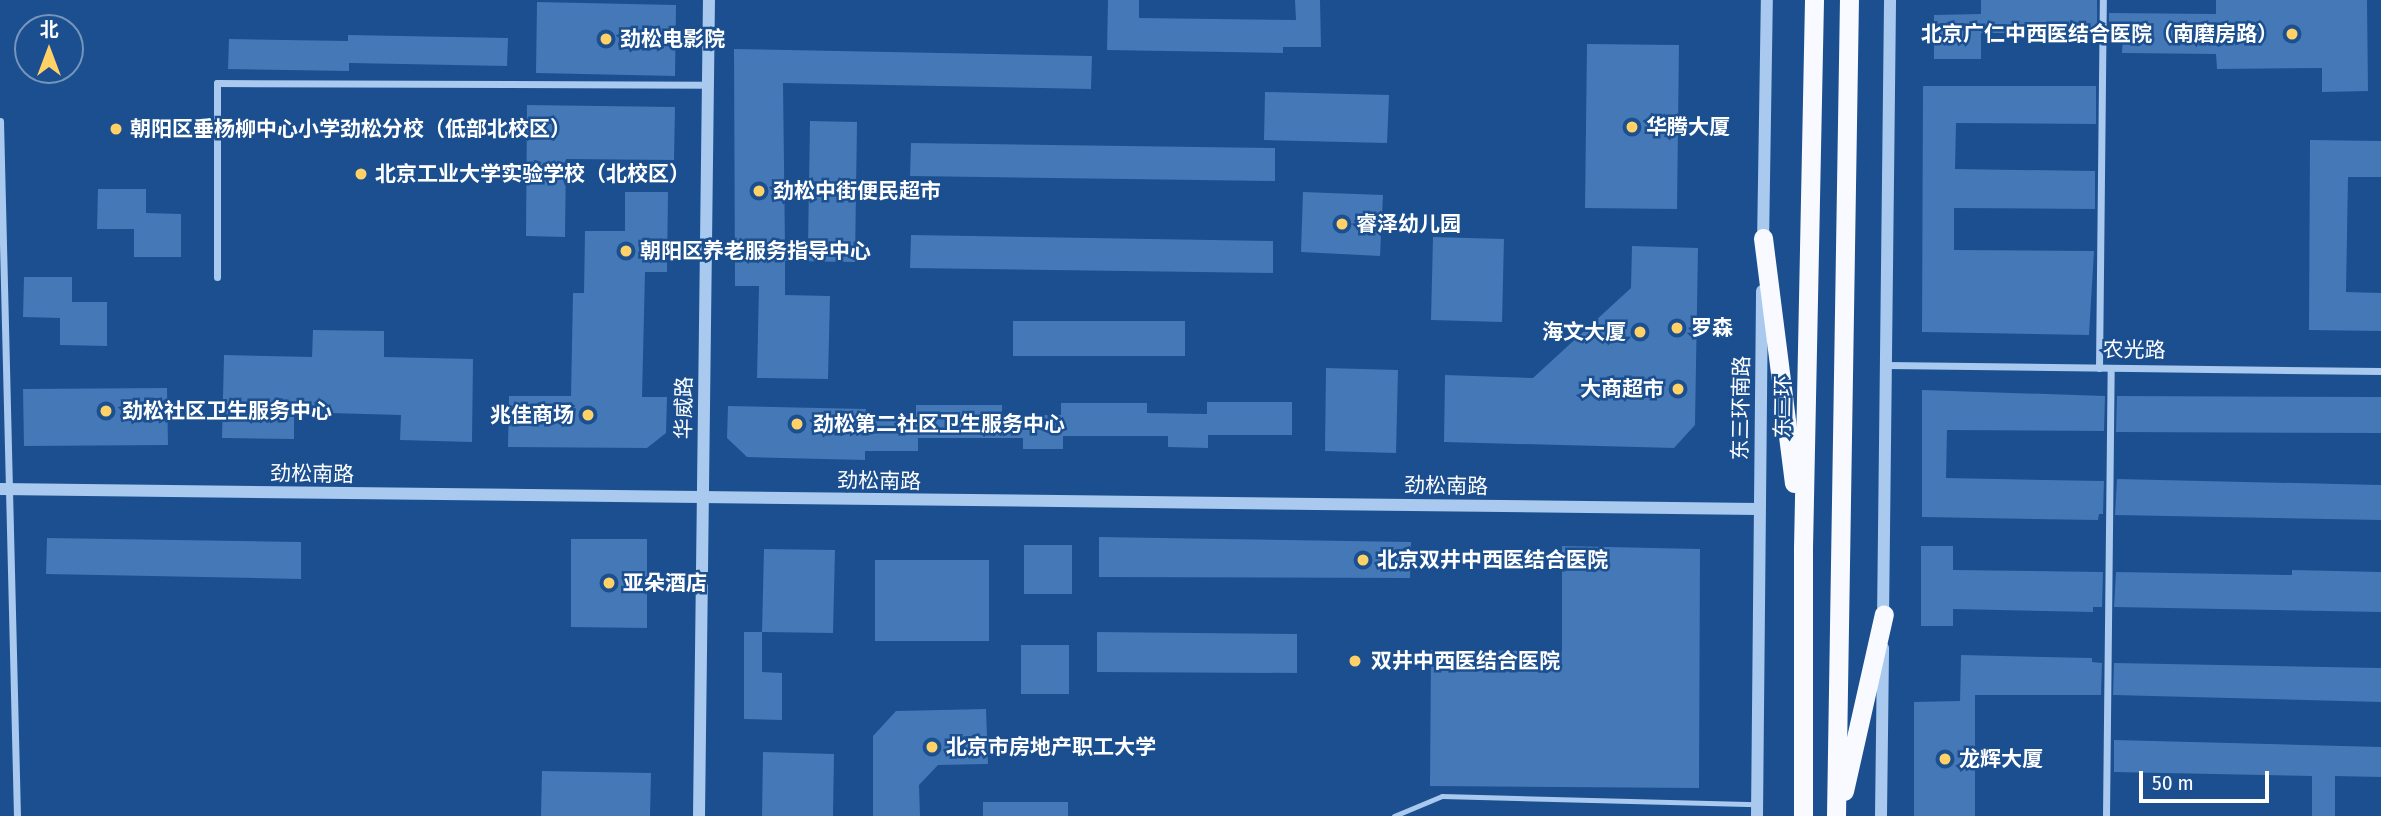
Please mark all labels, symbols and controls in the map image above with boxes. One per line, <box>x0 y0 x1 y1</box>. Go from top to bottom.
north arrow <box>14 14 84 84</box>
text: 北 <box>39 18 59 41</box>
place label: 北京广仁中西医结合医院（南磨房路） <box>1921 21 2278 47</box>
place label: 劲松电影院 <box>620 26 725 52</box>
marker: 北京广仁中西医结合医院（南磨房路） <box>2284 26 2300 42</box>
marker: 劲松电影院 <box>598 31 614 47</box>
place label: 华腾大厦 <box>1646 114 1730 140</box>
place label: 朝阳区垂杨柳中心小学劲松分校（低部北校区） <box>130 116 571 142</box>
marker: 华腾大厦 <box>1624 119 1640 135</box>
marker: 朝阳区垂杨柳中心小学劲松分校（低部北校区） <box>108 121 124 137</box>
place label: 北京工业大学实验学校（北校区） <box>375 161 690 187</box>
marker: 北京工业大学实验学校（北校区） <box>353 166 369 182</box>
place label: 劲松中街便民超市 <box>773 178 941 204</box>
marker: 劲松中街便民超市 <box>751 183 767 199</box>
place label: 睿泽幼儿园 <box>1356 211 1461 237</box>
marker: 睿泽幼儿园 <box>1334 216 1350 232</box>
place label: 朝阳区养老服务指导中心 <box>640 238 871 264</box>
marker: 朝阳区养老服务指导中心 <box>618 243 634 259</box>
place label: 罗森 <box>1691 315 1733 341</box>
place label: 海文大厦 <box>1542 319 1626 345</box>
marker: 罗森 <box>1669 320 1685 336</box>
marker: 海文大厦 <box>1632 324 1648 340</box>
street label: 农光路 <box>2102 337 2166 363</box>
street label: 东三环南路 <box>1727 355 1755 461</box>
street label: 东三环 <box>1770 375 1796 439</box>
street label: 华威路 <box>671 376 697 440</box>
place label: 大商超市 <box>1580 376 1664 402</box>
marker: 大商超市 <box>1670 381 1686 397</box>
place label: 劲松社区卫生服务中心 <box>122 398 332 424</box>
marker: 劲松社区卫生服务中心 <box>96 401 116 421</box>
place label: 兆佳商场 <box>490 402 574 428</box>
marker: 兆佳商场 <box>580 407 596 423</box>
place label: 劲松第二社区卫生服务中心 <box>813 411 1065 437</box>
marker: 劲松第二社区卫生服务中心 <box>787 414 807 434</box>
street label: 劲松南路 <box>270 461 354 487</box>
street label: 劲松南路 <box>837 468 921 494</box>
street label: 劲松南路 <box>1404 473 1488 499</box>
place label: 北京双井中西医结合医院 <box>1377 547 1608 573</box>
marker: 北京双井中西医结合医院 <box>1355 552 1371 568</box>
place label: 亚朵酒店 <box>623 570 707 596</box>
marker: 亚朵酒店 <box>601 575 617 591</box>
place label: 双井中西医结合医院 <box>1371 648 1560 674</box>
marker: 双井中西医结合医院 <box>1345 651 1365 671</box>
place label: 北京市房地产职工大学 <box>946 734 1156 760</box>
marker: 北京市房地产职工大学 <box>924 739 940 755</box>
place label: 龙辉大厦 <box>1959 746 2043 772</box>
marker: 龙辉大厦 <box>1937 751 1953 767</box>
scale bar <box>2143 756 2272 800</box>
text: 50 m <box>2152 770 2194 796</box>

